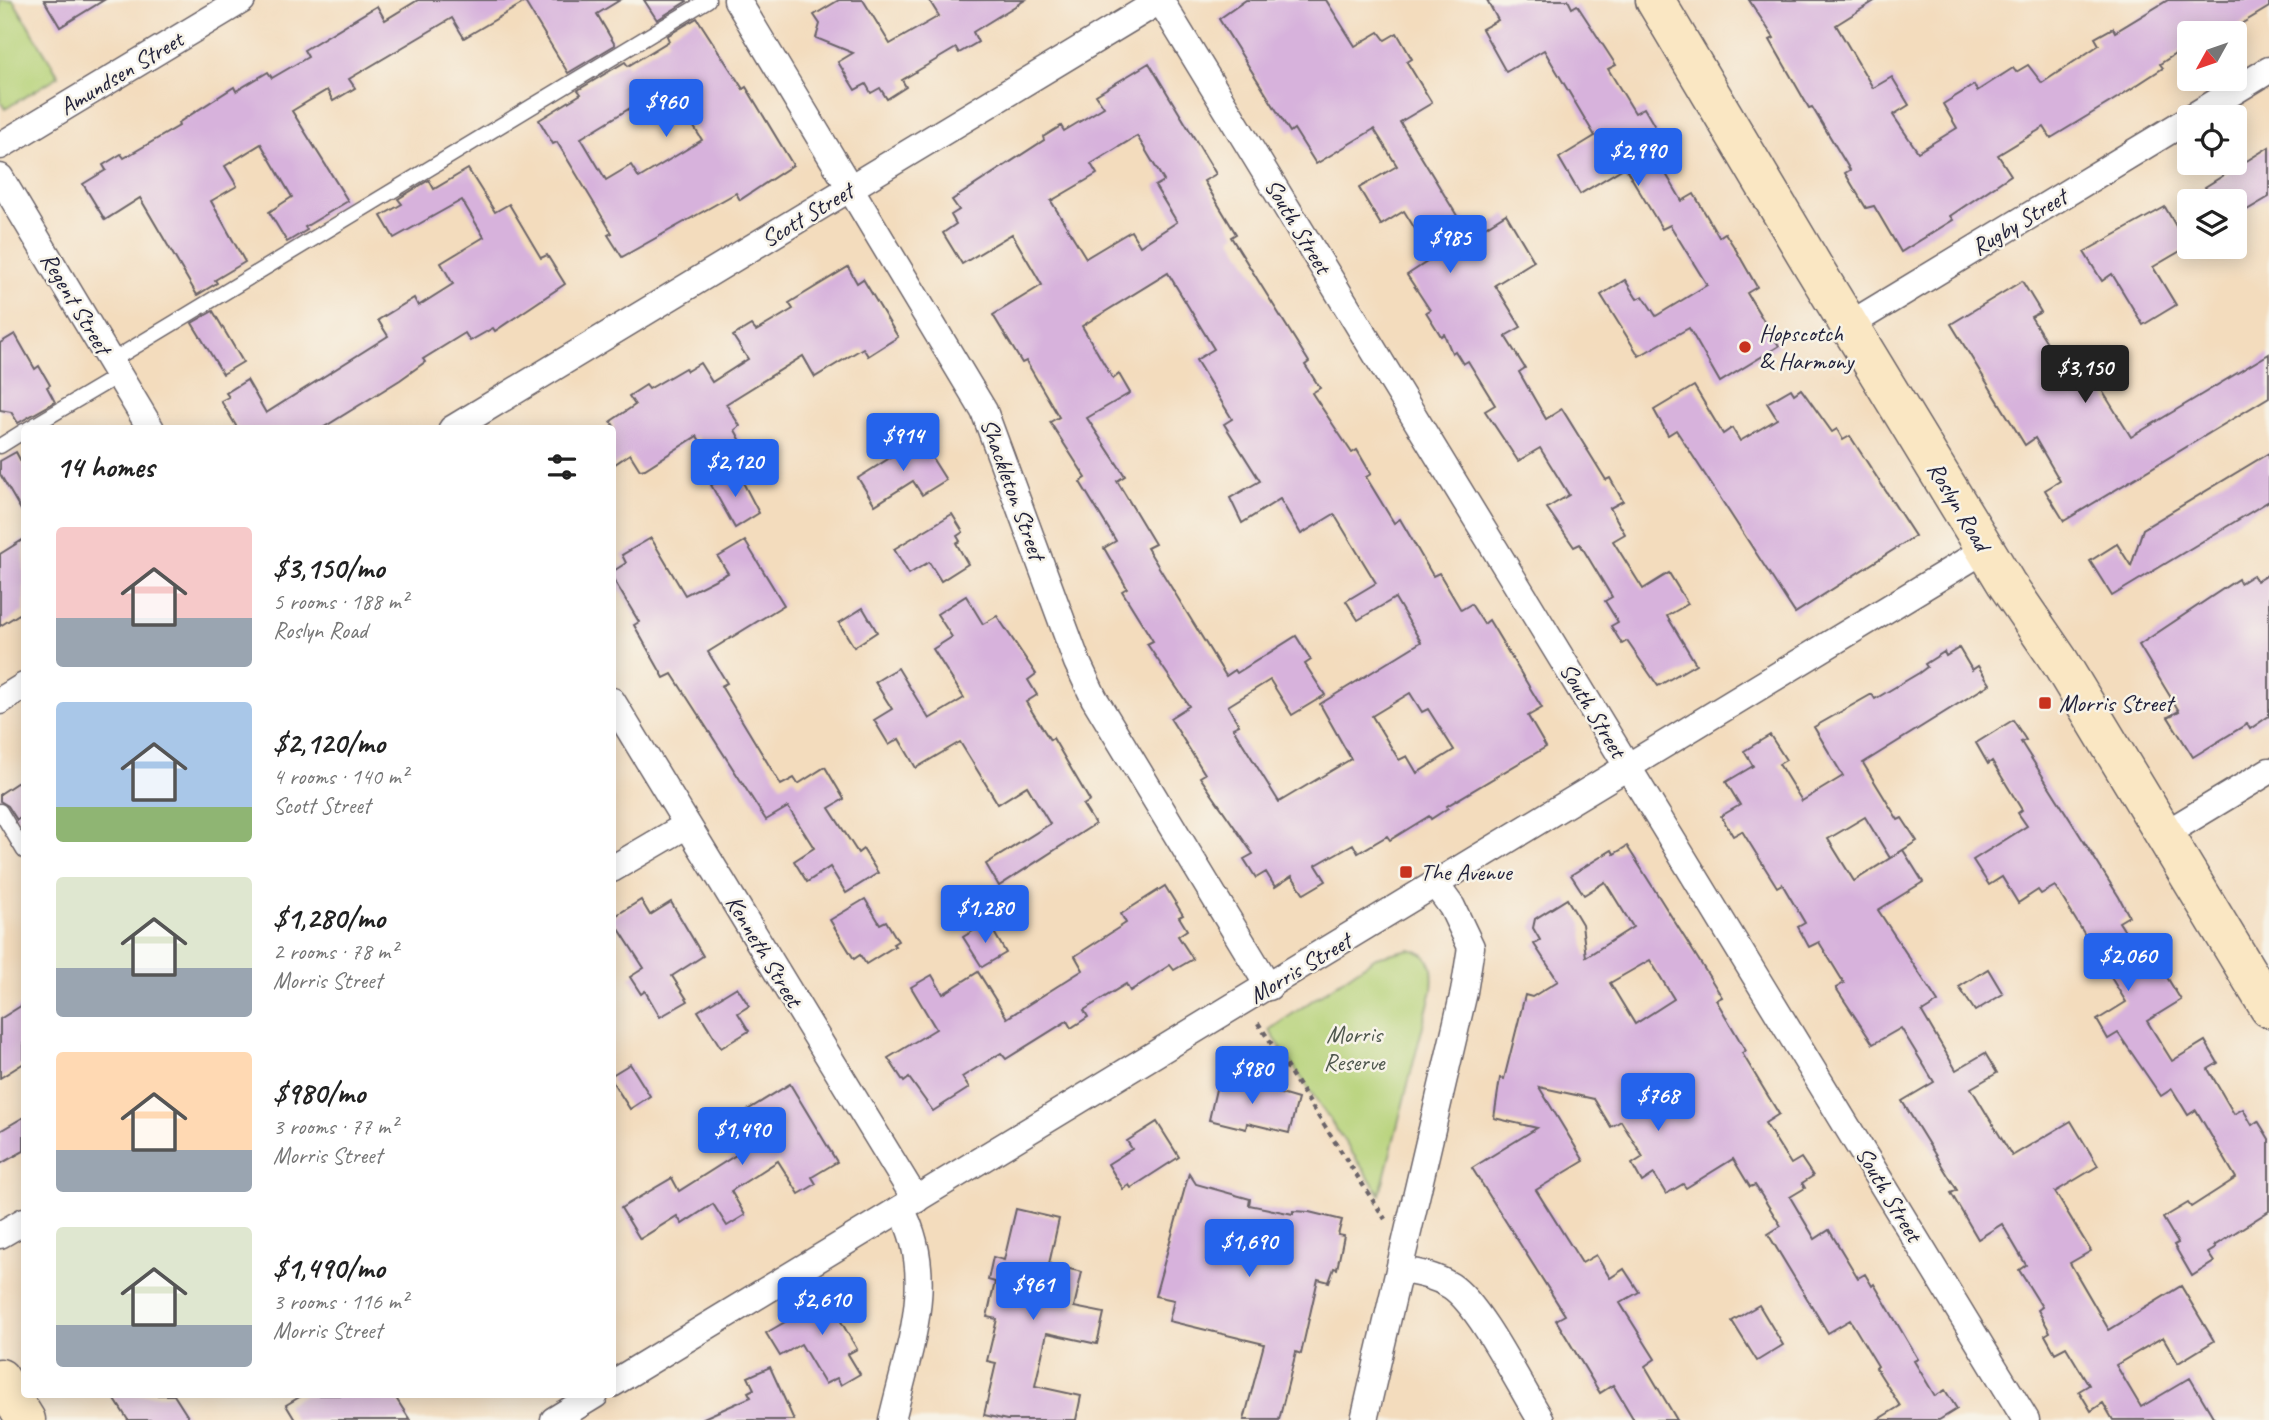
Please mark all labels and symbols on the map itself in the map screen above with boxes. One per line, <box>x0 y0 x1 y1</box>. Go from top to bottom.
north arrow <box>2177 21 2247 91</box>
street label: Amundsen Street <box>54 23 190 122</box>
pin: $960 <box>625 80 707 139</box>
pin: $2,990 <box>1581 128 1695 188</box>
street label: South Street <box>1258 173 1339 281</box>
street label: Scott Street <box>756 174 861 254</box>
street label: Rugby Street <box>1966 180 2075 262</box>
pin: $985 <box>1409 216 1491 275</box>
street label: Regent Street <box>34 247 120 362</box>
place label: Hopscotch & Harmony <box>1759 318 1855 376</box>
marker: Hopscotch & Harmony <box>1737 339 1753 355</box>
pin: $3,150 <box>2028 346 2142 405</box>
pin: $914 <box>862 414 944 473</box>
street label: Shackleton Street <box>974 414 1053 567</box>
pin: $2,120 <box>678 440 792 499</box>
street label: Roslyn Road <box>1921 456 1999 559</box>
street label: South Street <box>1553 657 1634 765</box>
place label: Morris Street <box>2059 688 2176 718</box>
marker: Morris Street <box>2037 695 2053 711</box>
place label: The Avenue <box>1420 857 1514 887</box>
marker: The Avenue <box>1398 864 1414 880</box>
pin: $1,280 <box>928 886 1042 945</box>
street label: Kenneth Street <box>719 890 810 1014</box>
street label: Morris Street <box>1244 924 1359 1010</box>
pin: $2,060 <box>2071 934 2185 993</box>
park label: Morris Reserve <box>1324 1019 1387 1077</box>
pin: $980 <box>1211 1046 1293 1106</box>
pin: $768 <box>1617 1074 1699 1133</box>
pin: $1,490 <box>685 1108 799 1167</box>
street label: South Street <box>1849 1141 1930 1249</box>
pin: $1,690 <box>1192 1220 1306 1279</box>
pin: $961 <box>992 1262 1074 1322</box>
pin: $2,610 <box>765 1278 879 1337</box>

